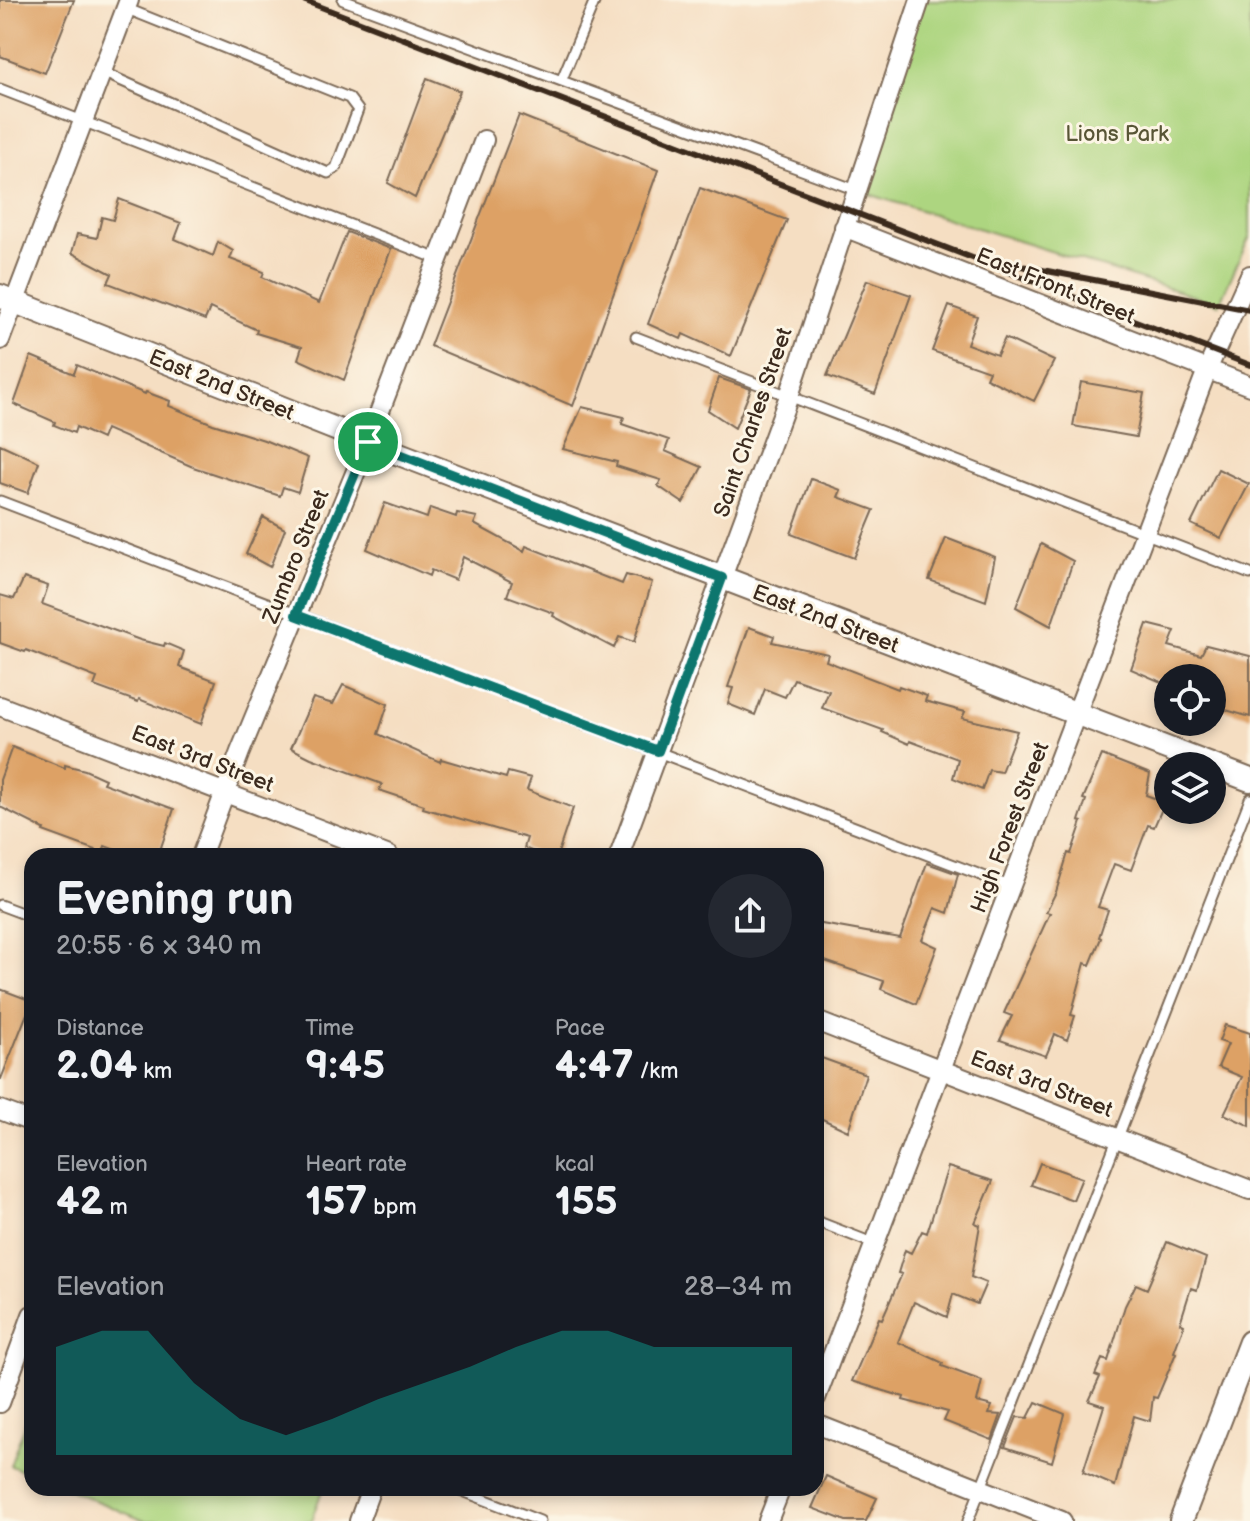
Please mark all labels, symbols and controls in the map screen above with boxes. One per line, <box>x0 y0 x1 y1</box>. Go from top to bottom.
park label: Lions Park <box>1065 121 1169 148</box>
street label: East Front Street <box>972 242 1139 331</box>
street label: Saint Charles Street <box>708 324 799 521</box>
street label: East 2nd Street <box>145 344 298 427</box>
pin <box>334 408 402 476</box>
icon: arrive <box>346 420 390 464</box>
street label: Zumbro Street <box>257 485 336 628</box>
street label: East 2nd Street <box>749 579 903 660</box>
map controls <box>1154 664 1226 824</box>
button: locate <box>1154 664 1226 736</box>
street label: East 3rd Street <box>128 720 278 799</box>
street label: High Forest Street <box>965 738 1056 917</box>
button: layers <box>1154 752 1226 824</box>
text: Evening run <box>56 874 293 927</box>
button: share <box>708 874 792 958</box>
text: 20:55 · 6 × 340 m <box>56 931 261 962</box>
text: Distance <box>56 1015 144 1042</box>
text: Time <box>305 1015 354 1042</box>
text: Pace <box>555 1015 605 1042</box>
text: 2.04 <box>56 1042 137 1090</box>
text: 9:45 <box>305 1042 385 1090</box>
text: 4:47 <box>555 1042 633 1090</box>
street label: East 3rd Street <box>967 1045 1117 1124</box>
text: km <box>137 1058 172 1085</box>
text: /km <box>633 1058 678 1085</box>
text: Elevation <box>56 1151 148 1178</box>
text: Heart rate <box>305 1151 407 1178</box>
text: kcal <box>555 1151 594 1178</box>
text: 42 <box>56 1178 104 1226</box>
text: 157 <box>305 1178 367 1226</box>
text: 155 <box>555 1178 618 1226</box>
text: m <box>104 1194 128 1221</box>
text: bpm <box>367 1194 417 1221</box>
text: Elevation <box>56 1272 164 1303</box>
text: 28–34 m <box>684 1272 792 1303</box>

